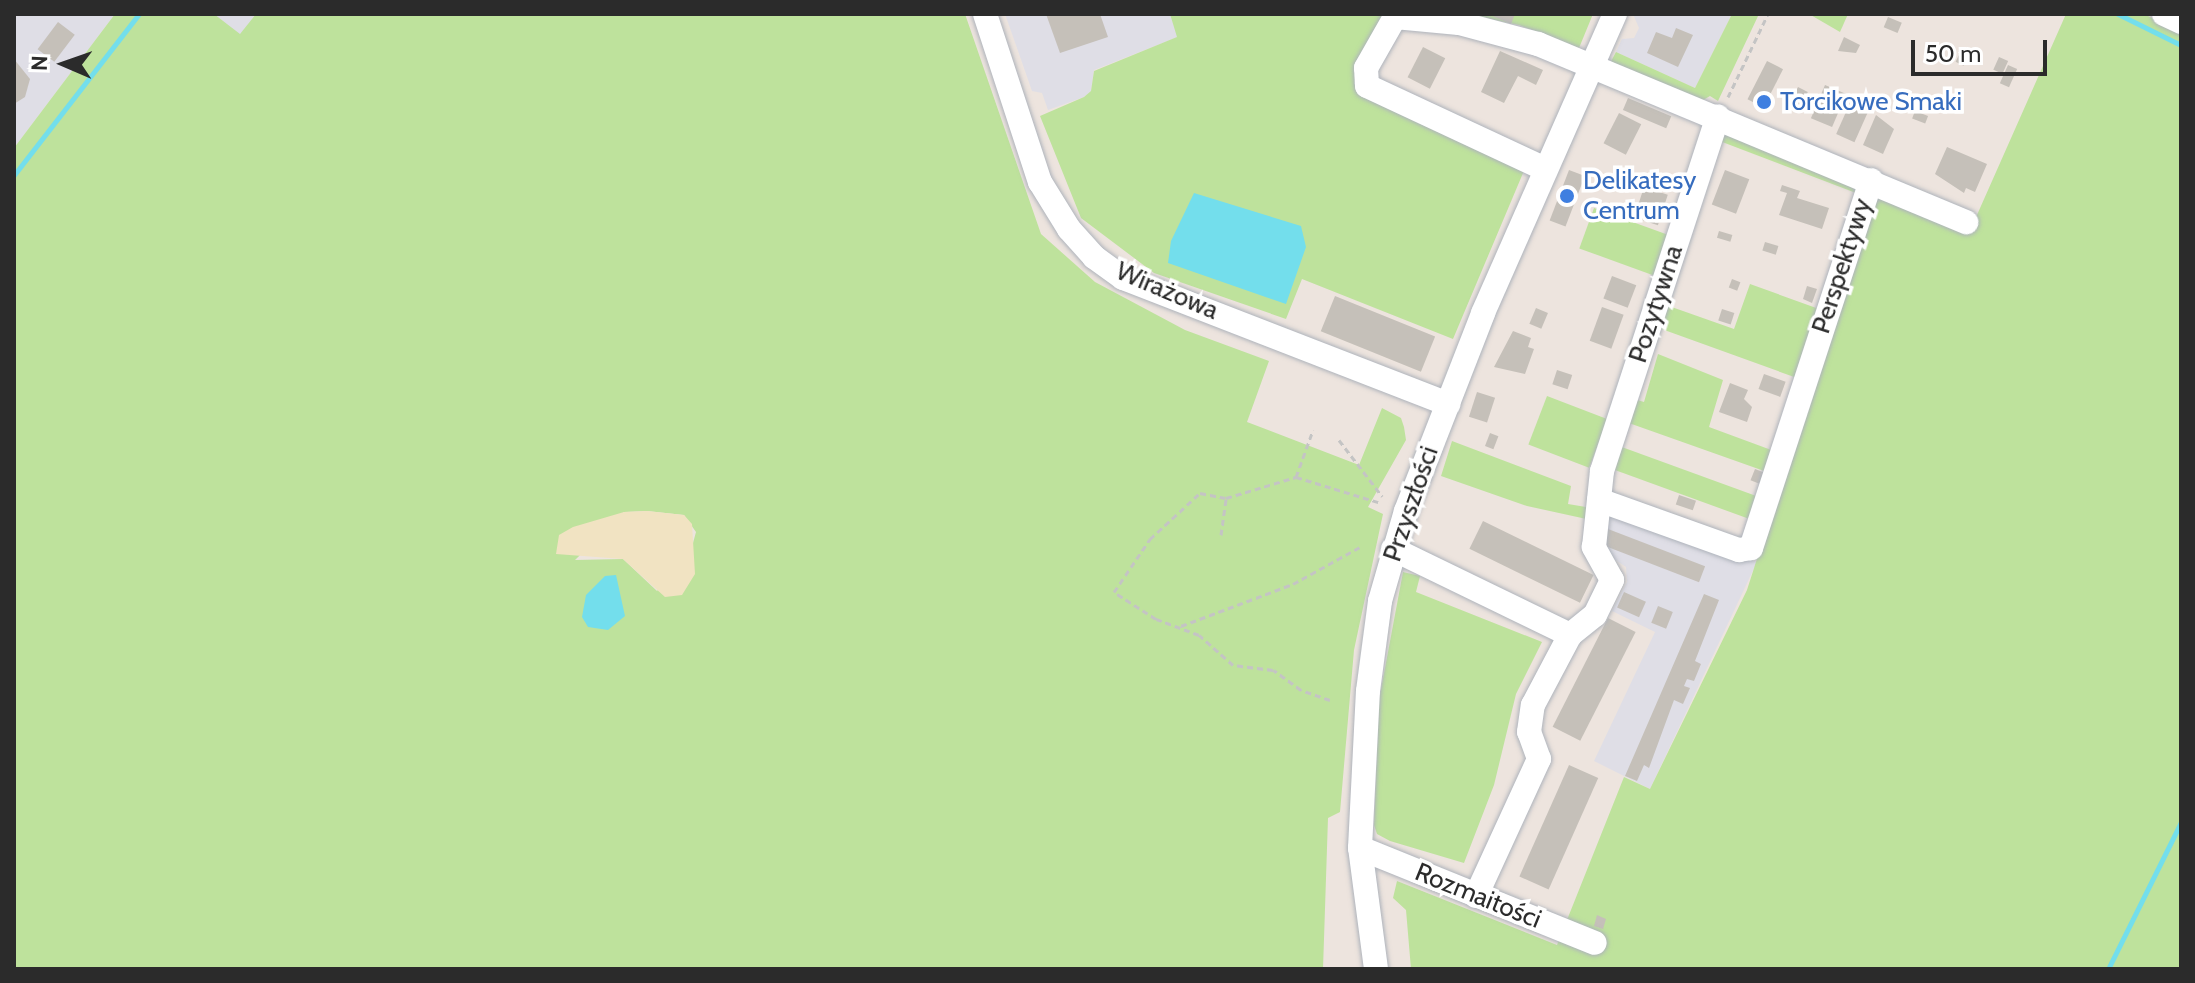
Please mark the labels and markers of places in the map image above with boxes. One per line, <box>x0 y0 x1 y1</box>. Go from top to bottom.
place label: Torcikowe Smaki <box>1780 86 1962 118</box>
marker: Torcikowe Smaki <box>1755 93 1773 111</box>
place label: Delikatesy Centrum <box>1583 165 1696 226</box>
marker: Delikatesy Centrum <box>1558 187 1576 205</box>

